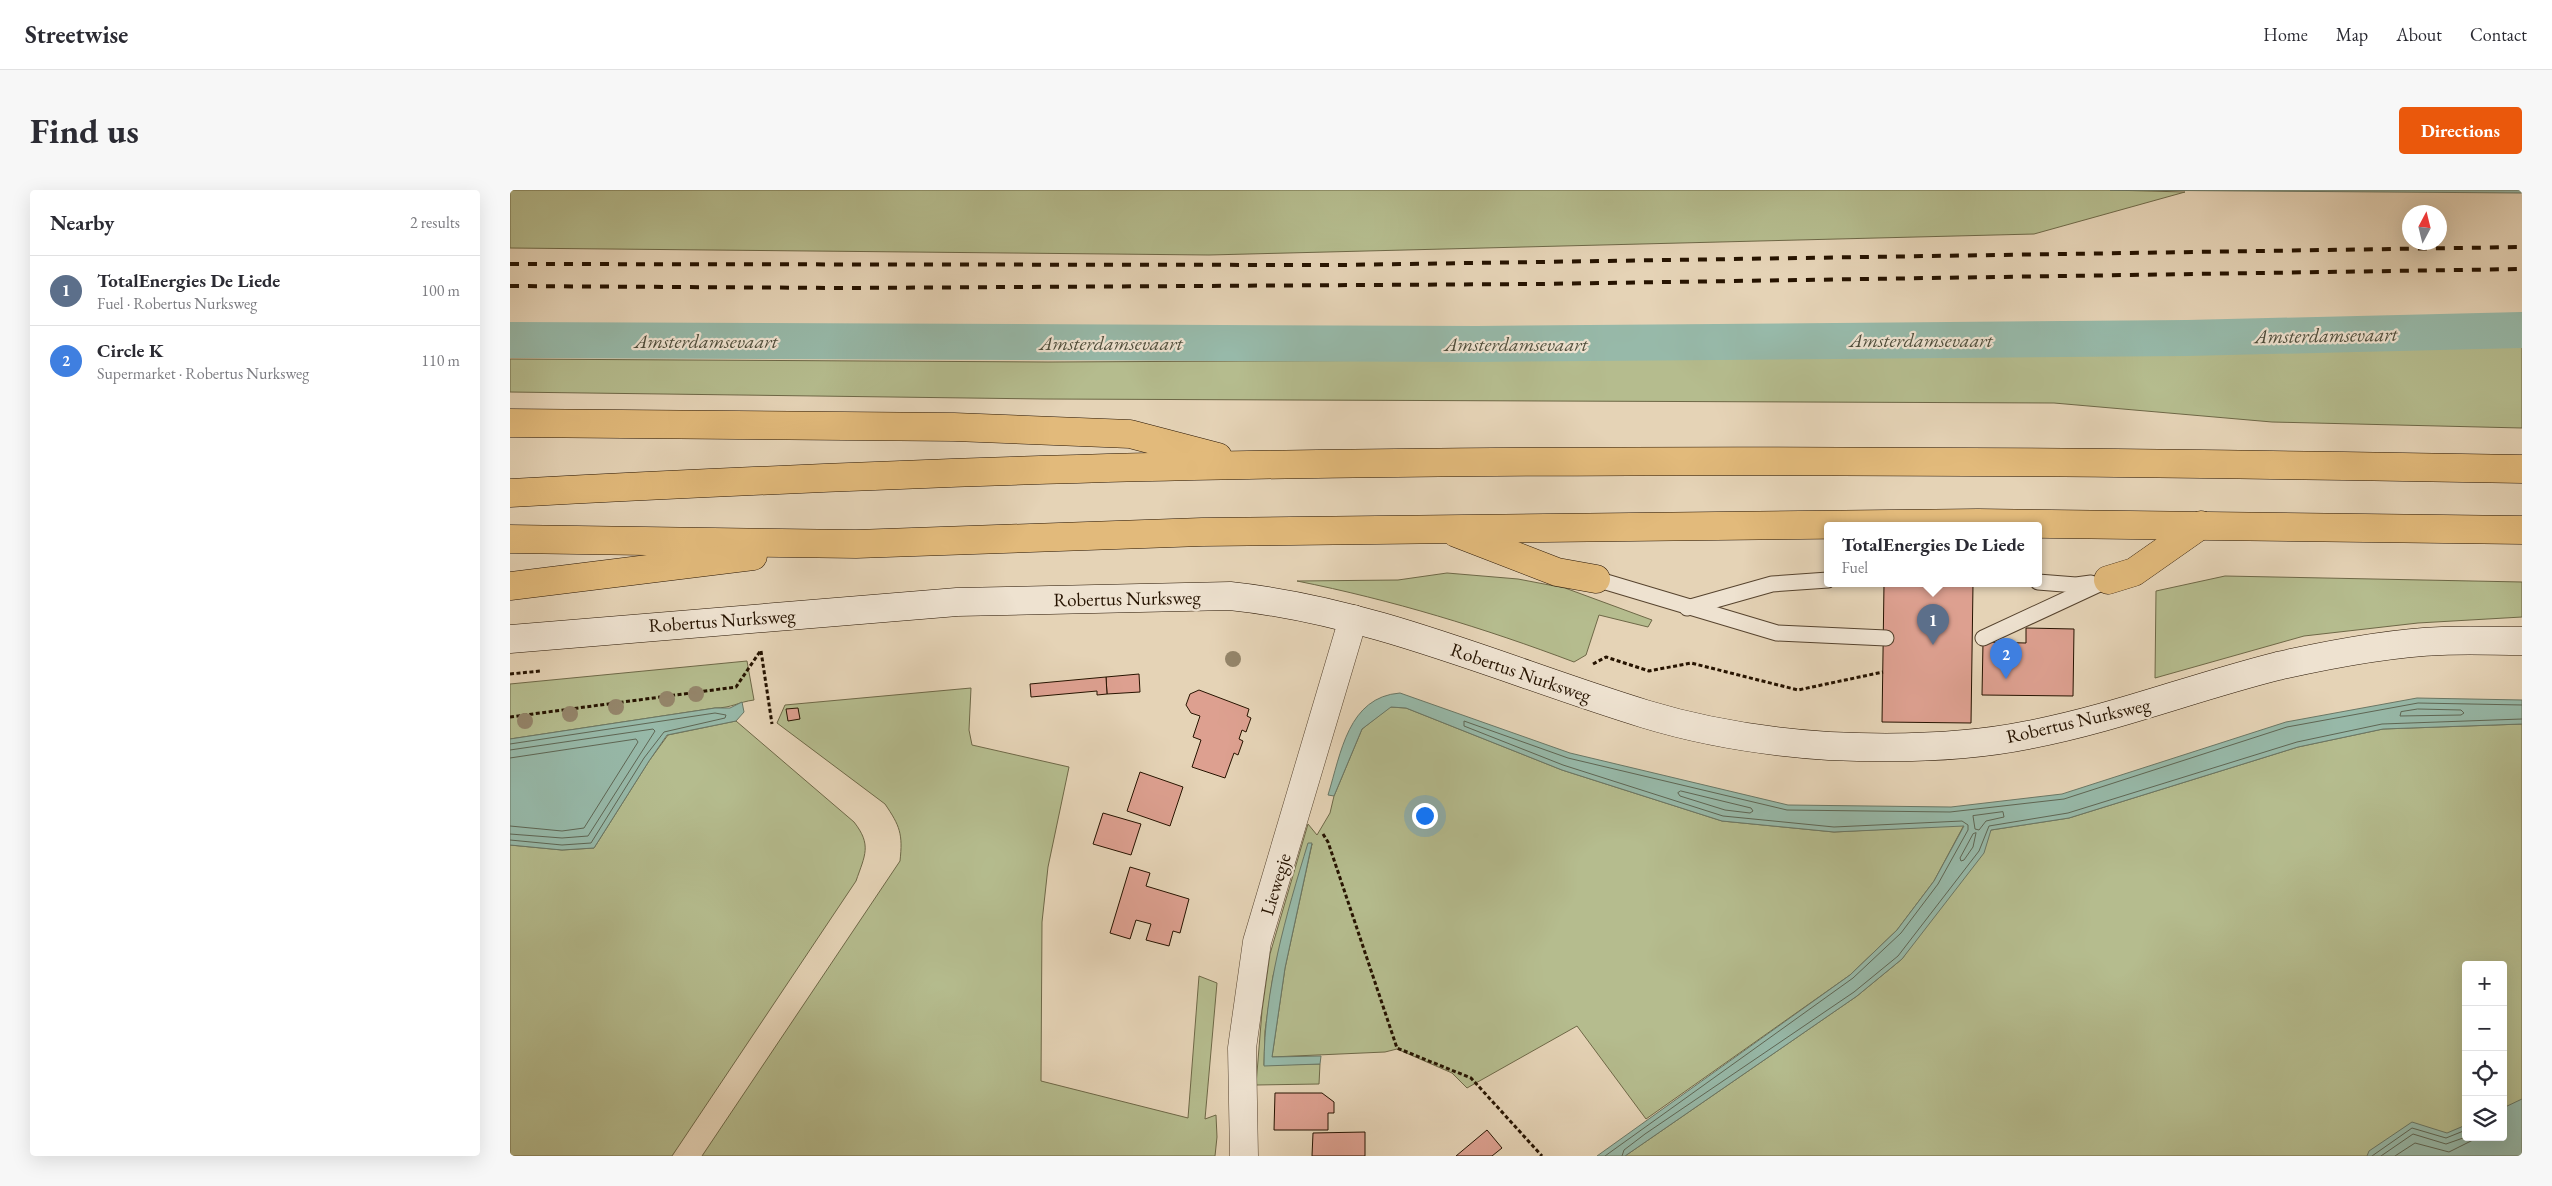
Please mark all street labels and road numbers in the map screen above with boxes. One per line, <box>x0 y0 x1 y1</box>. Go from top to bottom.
street label: Robertus Nurksweg <box>1053 585 1201 612</box>
street label: Robertus Nurksweg <box>648 603 797 638</box>
street label: Robertus Nurksweg <box>1447 637 1595 708</box>
street label: Robertus Nurksweg <box>2004 692 2153 749</box>
street label: Liewegje <box>1254 850 1297 918</box>

